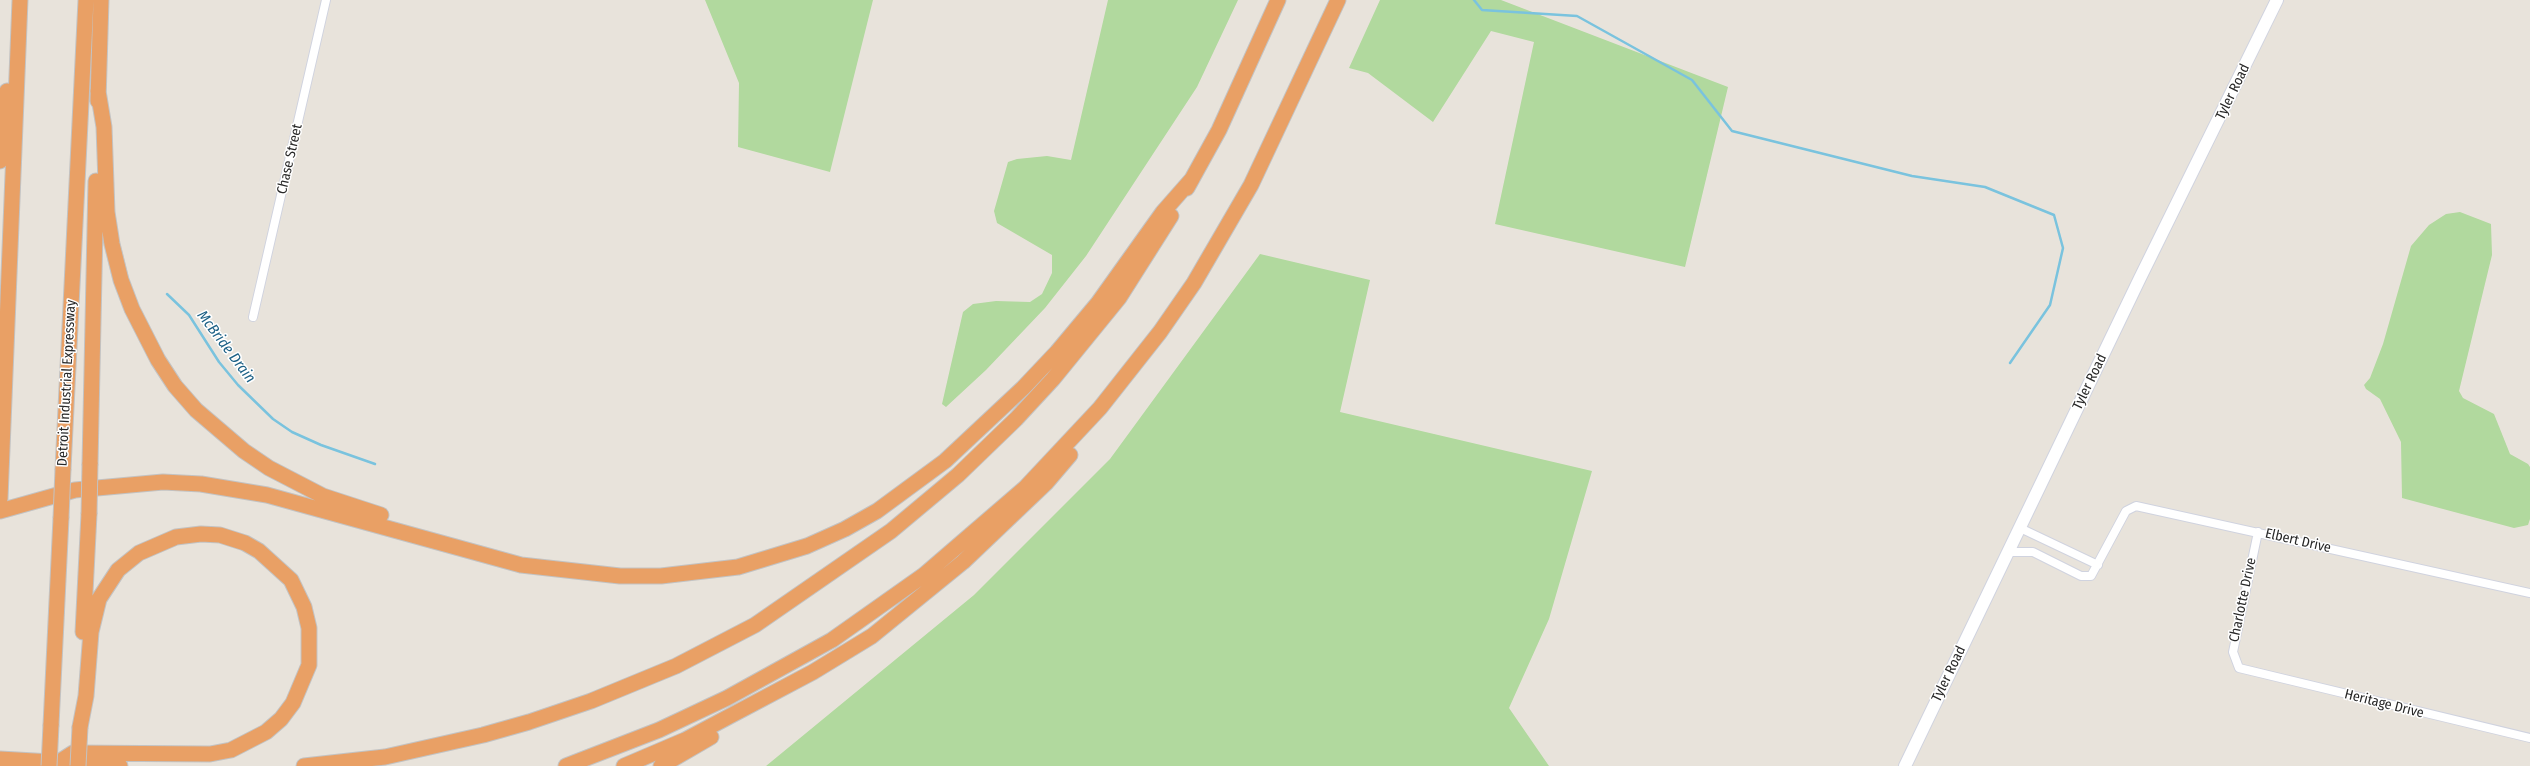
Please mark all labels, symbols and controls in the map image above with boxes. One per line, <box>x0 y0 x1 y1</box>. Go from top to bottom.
street label: Tyler Road <box>2212 61 2254 123</box>
street label: Chase Street <box>274 122 306 196</box>
street label: Detroit Industrial Expressway <box>54 299 80 467</box>
water label: McBride Drain <box>193 307 259 387</box>
street label: Tyler Road <box>2069 351 2111 413</box>
street label: Elbert Drive <box>2264 525 2332 557</box>
street label: Charlotte Drive <box>2226 556 2260 644</box>
street label: Tyler Road <box>1928 643 1970 705</box>
street label: Heritage Drive <box>2343 686 2425 722</box>

